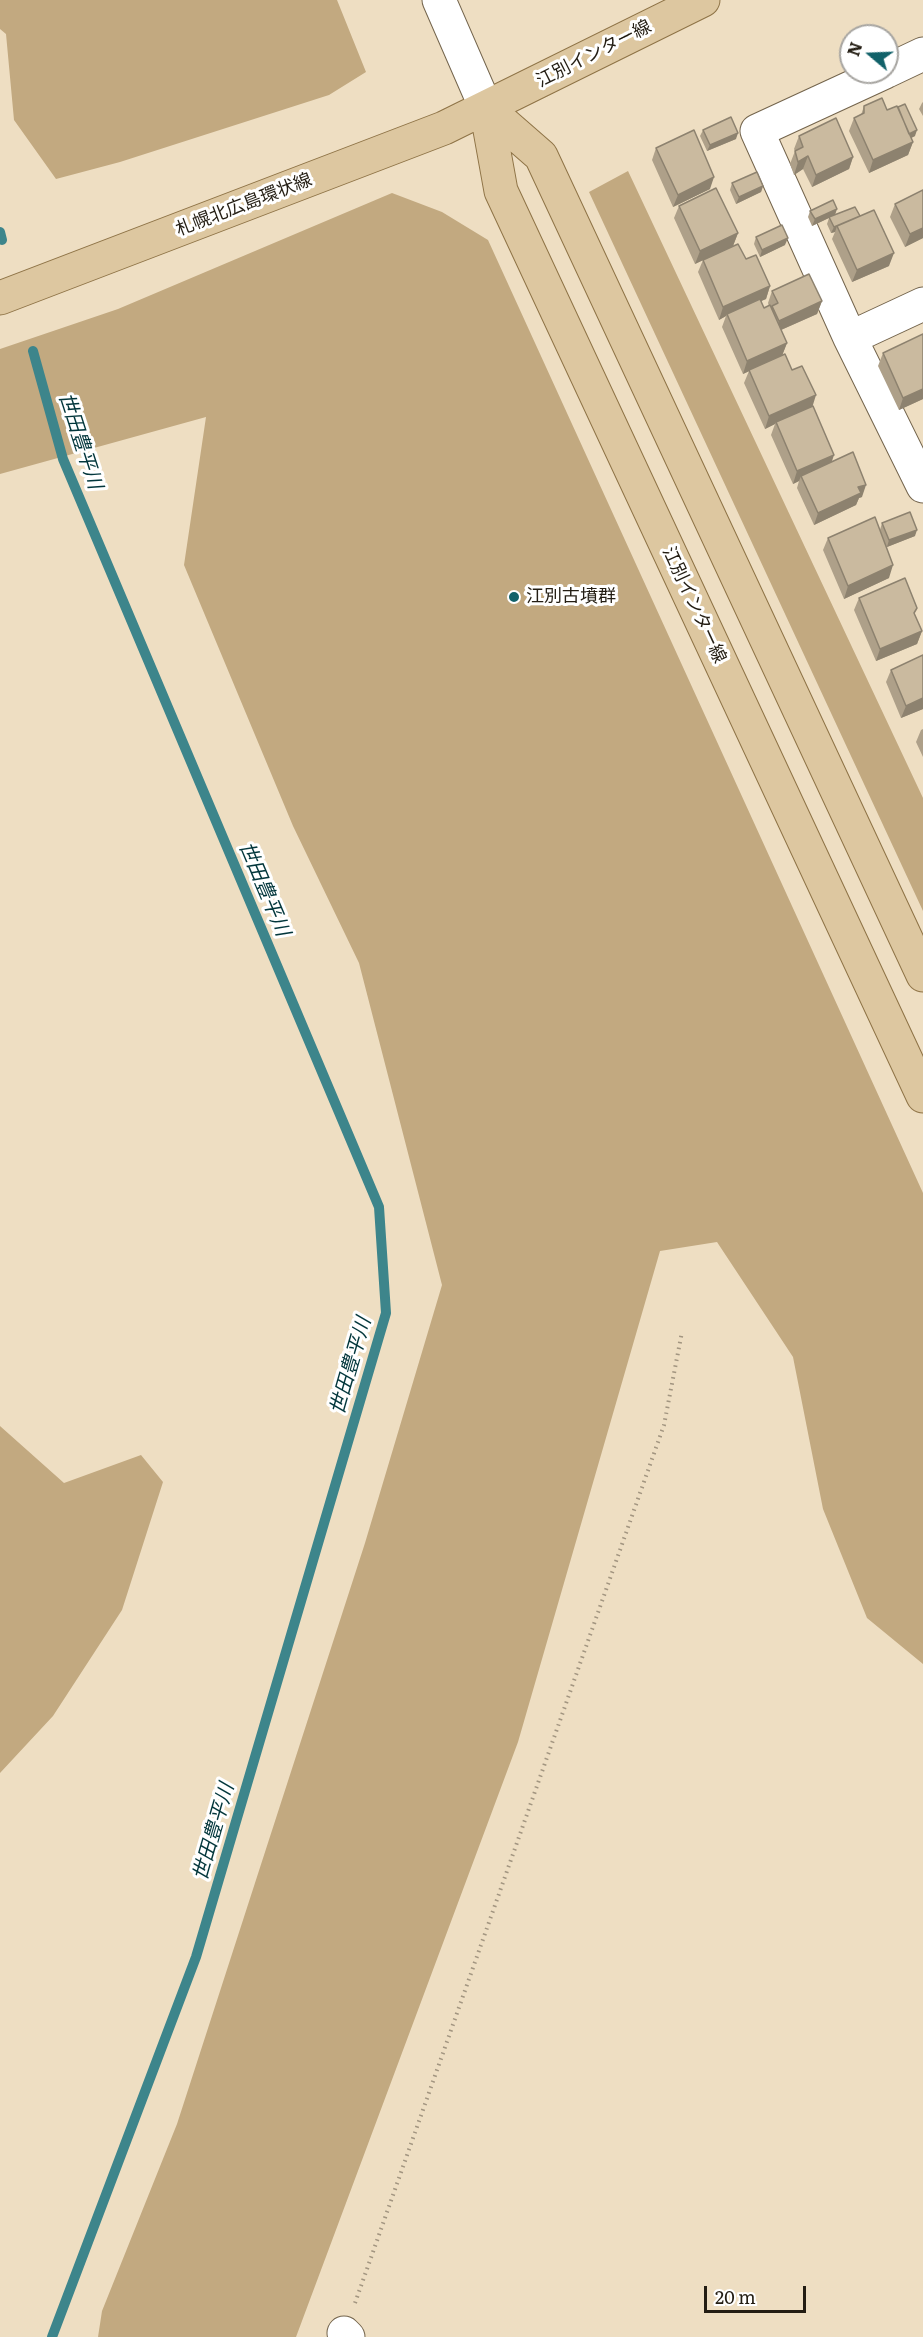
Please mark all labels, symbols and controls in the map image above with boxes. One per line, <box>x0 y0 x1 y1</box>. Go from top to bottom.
street label: 江別インター線 <box>533 16 655 92</box>
north arrow <box>839 24 899 84</box>
text: N <box>840 39 867 59</box>
street label: 札幌北広島環状線 <box>173 169 315 241</box>
water label: 世田豊平川 <box>53 390 107 492</box>
street label: 江別インター線 <box>658 543 730 667</box>
place label: 江別古墳群 <box>526 586 616 608</box>
marker: 江別古墳群 <box>507 590 521 604</box>
water label: 世田豊平川 <box>233 838 295 940</box>
water label: 世田豊平川 <box>326 1315 376 1417</box>
water label: 世田豊平川 <box>189 1781 239 1883</box>
scale bar <box>707 2274 809 2312</box>
text: 20 m <box>715 2283 756 2310</box>

